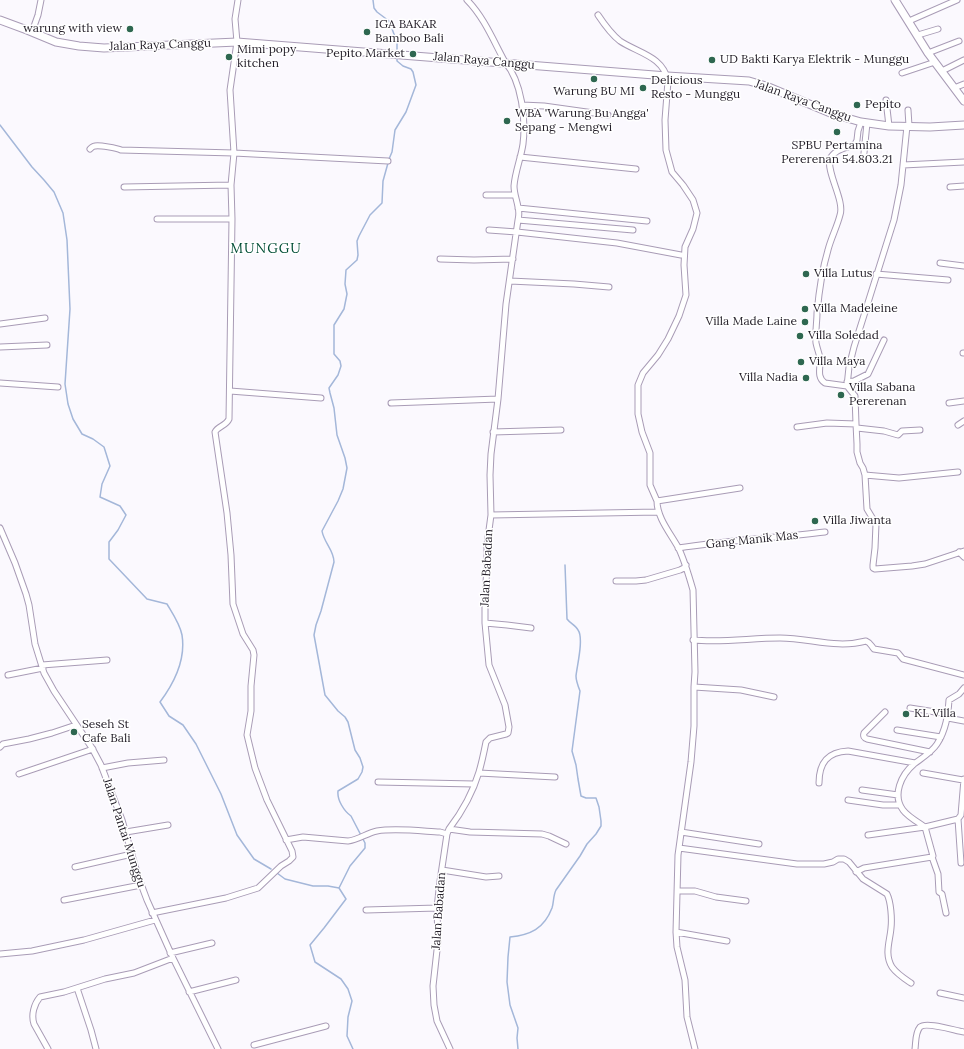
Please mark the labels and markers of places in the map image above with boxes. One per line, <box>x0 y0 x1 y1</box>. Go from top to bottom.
place label: IGA BAKAR Bamboo Bali <box>375 18 444 46</box>
place label: warung with view <box>23 22 122 36</box>
marker: warung with view <box>125 24 135 34</box>
marker: IGA BAKAR Bamboo Bali <box>362 27 372 37</box>
place label: Mimi popy kitchen <box>237 43 296 71</box>
place label: Pepito Market <box>326 47 405 61</box>
marker: Pepito Market <box>408 49 418 59</box>
marker: Mimi popy kitchen <box>224 52 234 62</box>
place label: UD Bakti Karya Elektrik - Munggu <box>720 53 909 67</box>
marker: UD Bakti Karya Elektrik - Munggu <box>707 55 717 65</box>
marker: Warung BU MI <box>589 74 599 84</box>
place label: Delicious Resto - Munggu <box>651 74 740 102</box>
marker: Delicious Resto - Munggu <box>638 83 648 93</box>
place label: Warung BU MI <box>553 85 635 99</box>
place label: Pepito <box>865 98 901 112</box>
marker: Pepito <box>852 100 862 110</box>
place label: WBA 'Warung Bu Angga' Sepang - Mengwi <box>515 107 649 135</box>
marker: WBA 'Warung Bu Angga' Sepang - Mengwi <box>502 116 512 126</box>
marker: SPBU Pertamina Pererenan 54.803.21 <box>832 127 842 137</box>
place label: SPBU Pertamina Pererenan 54.803.21 <box>781 139 893 167</box>
place label: Villa Lutus <box>814 267 872 281</box>
marker: Villa Lutus <box>801 269 811 279</box>
place label: Villa Madeleine <box>813 302 898 316</box>
marker: Villa Madeleine <box>800 304 810 314</box>
place label: Villa Made Laine <box>706 315 797 329</box>
marker: Villa Made Laine <box>800 317 810 327</box>
place label: Villa Soledad <box>808 329 879 343</box>
marker: Villa Soledad <box>795 331 805 341</box>
place label: Villa Maya <box>809 355 866 369</box>
marker: Villa Maya <box>796 357 806 367</box>
place label: Villa Nadia <box>739 371 798 385</box>
marker: Villa Nadia <box>801 373 811 383</box>
place label: Villa Sabana Pererenan <box>849 381 916 409</box>
marker: Villa Sabana Pererenan <box>836 390 846 400</box>
place label: Villa Jiwanta <box>823 514 891 528</box>
marker: Villa Jiwanta <box>810 516 820 526</box>
place label: KL Villa <box>914 707 956 721</box>
marker: KL Villa <box>901 709 911 719</box>
place label: Seseh St Cafe Bali <box>82 718 131 746</box>
marker: Seseh St Cafe Bali <box>69 727 79 737</box>

